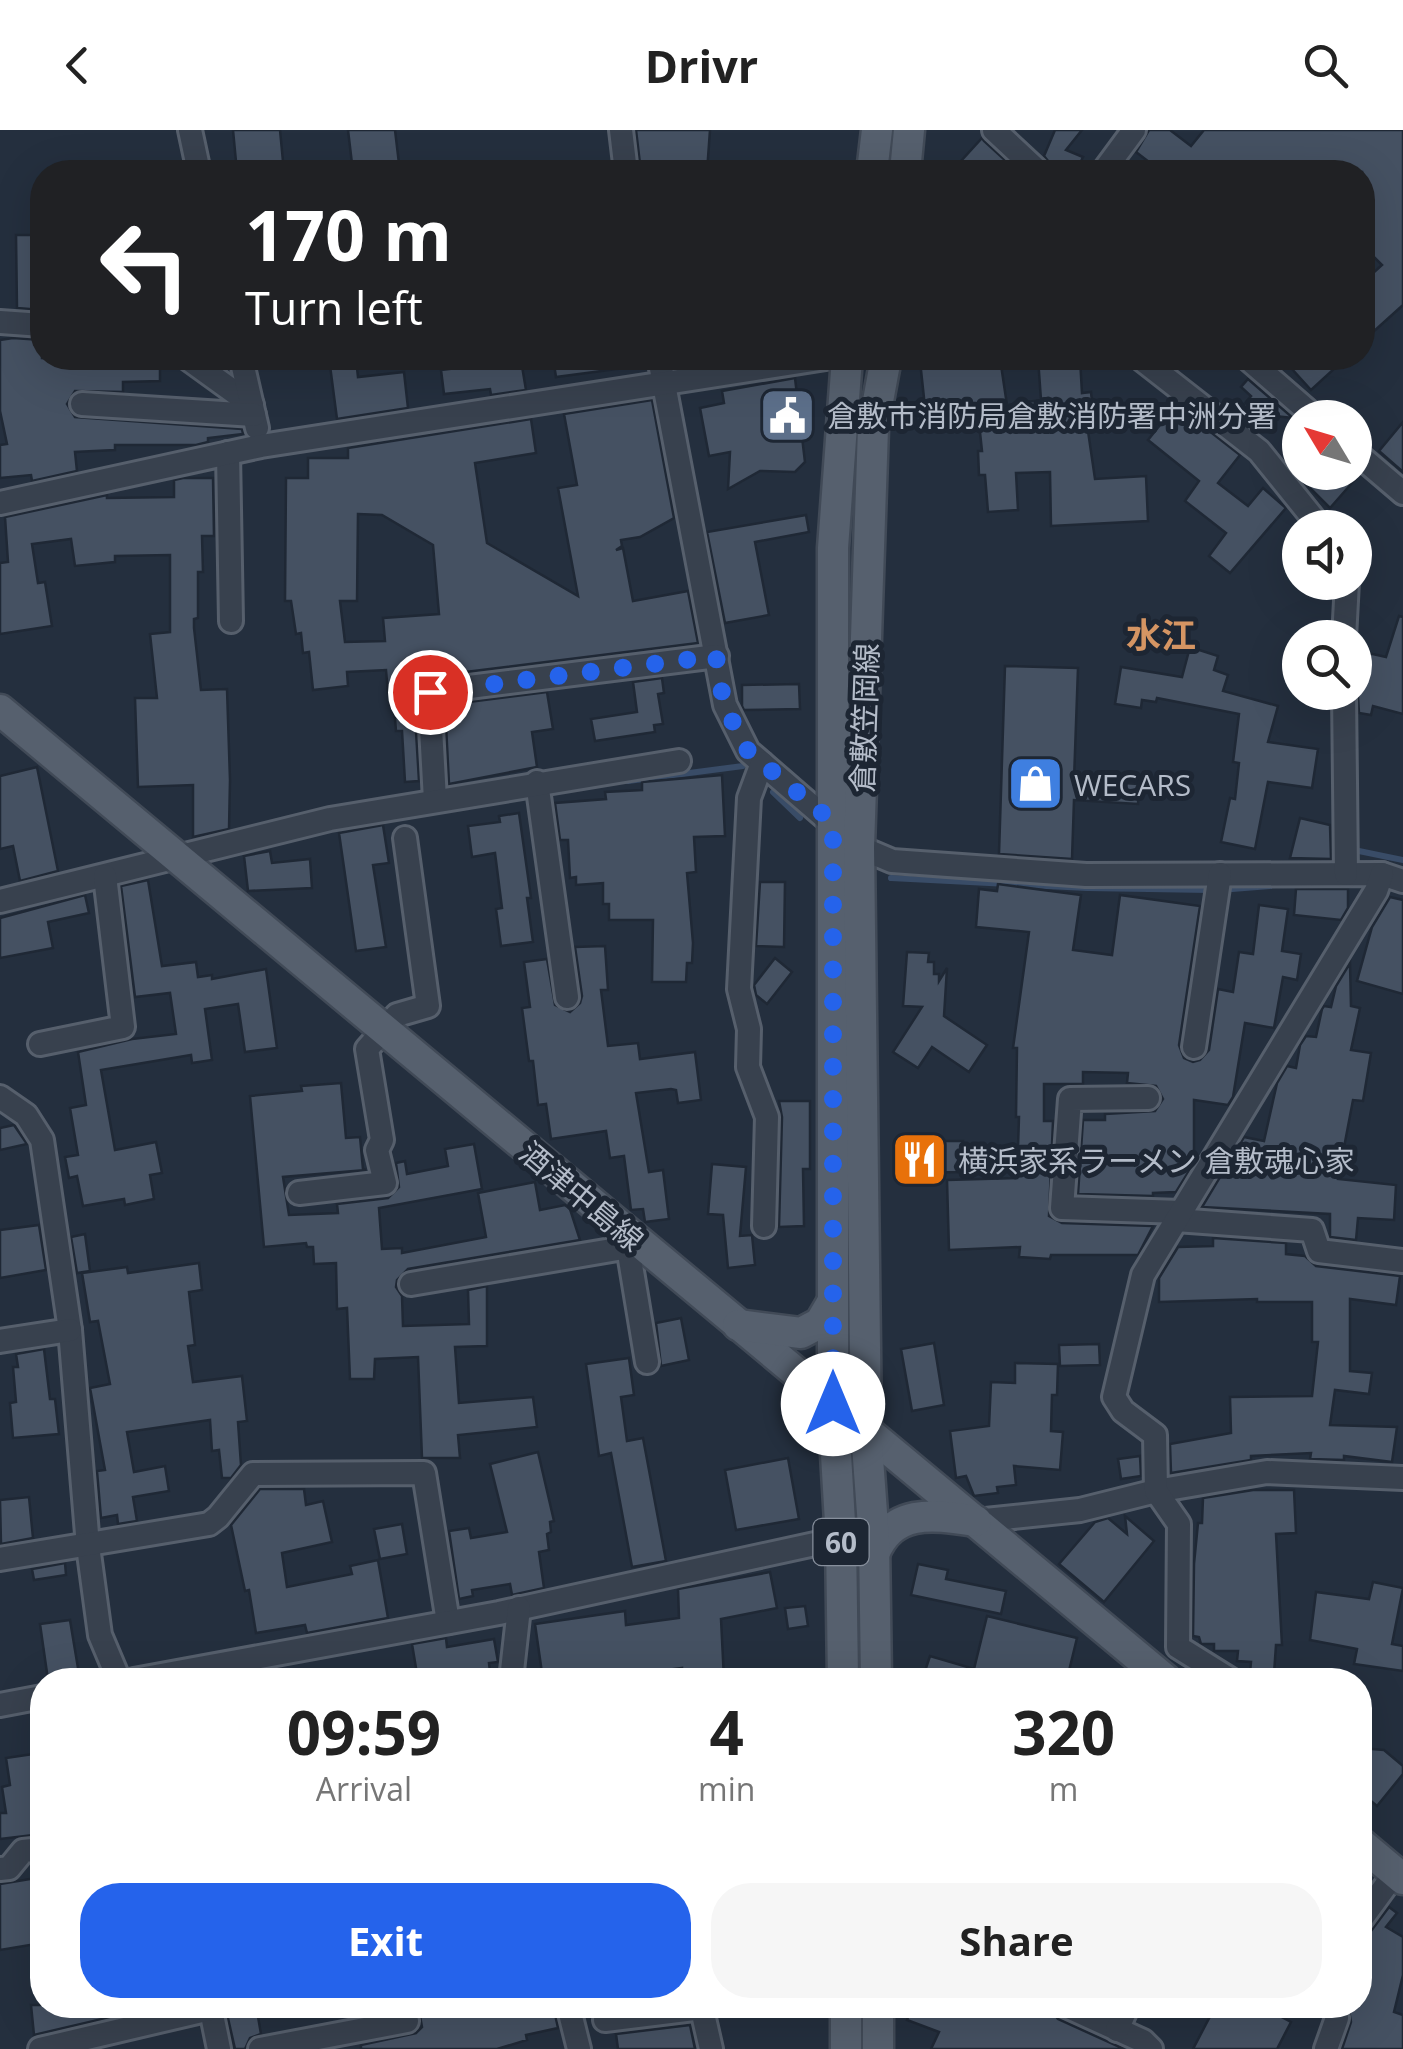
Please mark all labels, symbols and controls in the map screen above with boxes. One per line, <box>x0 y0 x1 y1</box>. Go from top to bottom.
text: Drivr <box>645 35 758 96</box>
icon: back <box>50 38 105 93</box>
icon: search <box>1298 38 1353 93</box>
text: 170 m <box>245 186 452 282</box>
icon: left <box>80 200 210 330</box>
text: Turn left <box>245 277 423 338</box>
public building icon: 倉敷市消防局倉敷消防署中洲分署 <box>758 385 818 445</box>
place label: 倉敷市消防局倉敷消防署中洲分署 <box>827 395 1277 436</box>
north arrow <box>1282 400 1372 490</box>
map controls <box>1282 400 1372 710</box>
button: sound <box>1282 510 1372 600</box>
district label: 水江 <box>1126 611 1196 658</box>
button: search <box>1282 620 1372 710</box>
street label: 倉敷笠岡線 <box>841 642 887 794</box>
pin <box>388 650 473 735</box>
icon: arrive <box>403 665 458 720</box>
shop icon: WECARS <box>1005 754 1065 814</box>
place label: WECARS <box>1074 764 1191 805</box>
restaurant icon: 横浜家系ラーメン 倉敷魂心家 <box>889 1130 949 1190</box>
street label: 酒津中島線 <box>511 1132 653 1260</box>
place label: 横浜家系ラーメン 倉敷魂心家 <box>958 1140 1355 1181</box>
position arrow <box>781 1352 885 1456</box>
road number: 60 <box>814 1519 868 1565</box>
text: 09:59 <box>287 1691 441 1773</box>
text: 4 <box>710 1691 744 1773</box>
text: 320 <box>1012 1691 1115 1773</box>
text: Arrival <box>316 1767 412 1810</box>
text: min <box>698 1767 755 1810</box>
text: m <box>1049 1767 1078 1810</box>
button: Exit <box>80 1883 691 1998</box>
button: Share <box>711 1883 1322 1998</box>

